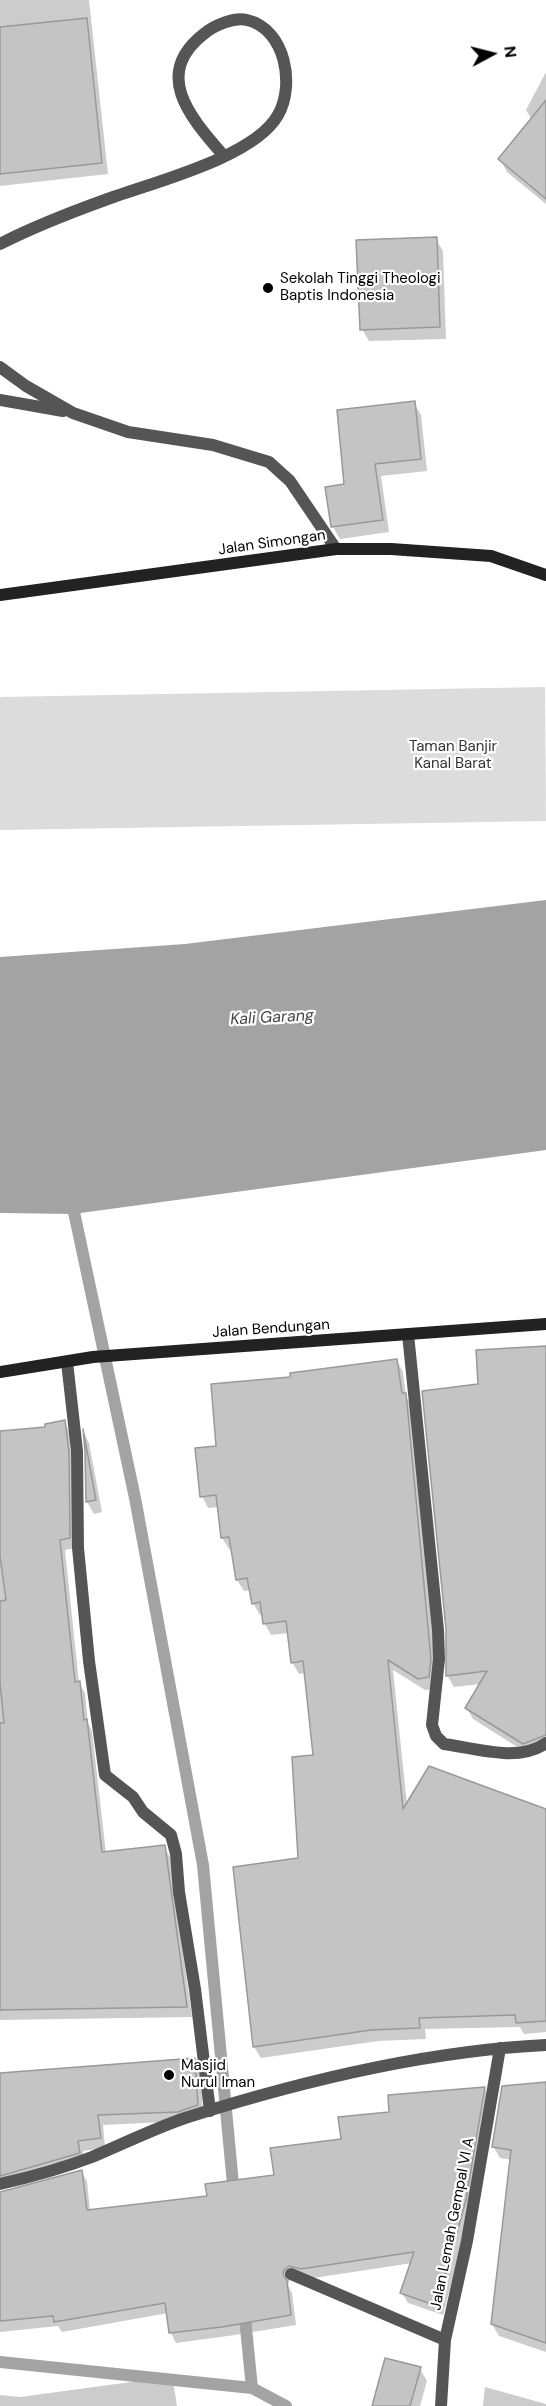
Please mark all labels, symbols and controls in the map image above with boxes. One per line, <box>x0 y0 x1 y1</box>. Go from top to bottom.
north arrow <box>462 24 522 84</box>
text: N <box>499 45 521 59</box>
place label: Sekolah Tinggi Theologi Baptis Indonesia <box>280 270 441 305</box>
marker: Sekolah Tinggi Theologi Baptis Indonesia <box>261 281 275 295</box>
street label: Jalan Simongan <box>217 527 327 559</box>
park label: Taman Banjir Kanal Barat <box>409 738 497 773</box>
water label: Kali Garang <box>230 1006 314 1030</box>
street label: Jalan Bendungan <box>212 1316 330 1342</box>
place label: Masjid Nurul Iman <box>181 2057 255 2092</box>
marker: Masjid Nurul Iman <box>162 2068 176 2082</box>
street label: Jalan Lemah Gempal VI A <box>427 2136 479 2312</box>

